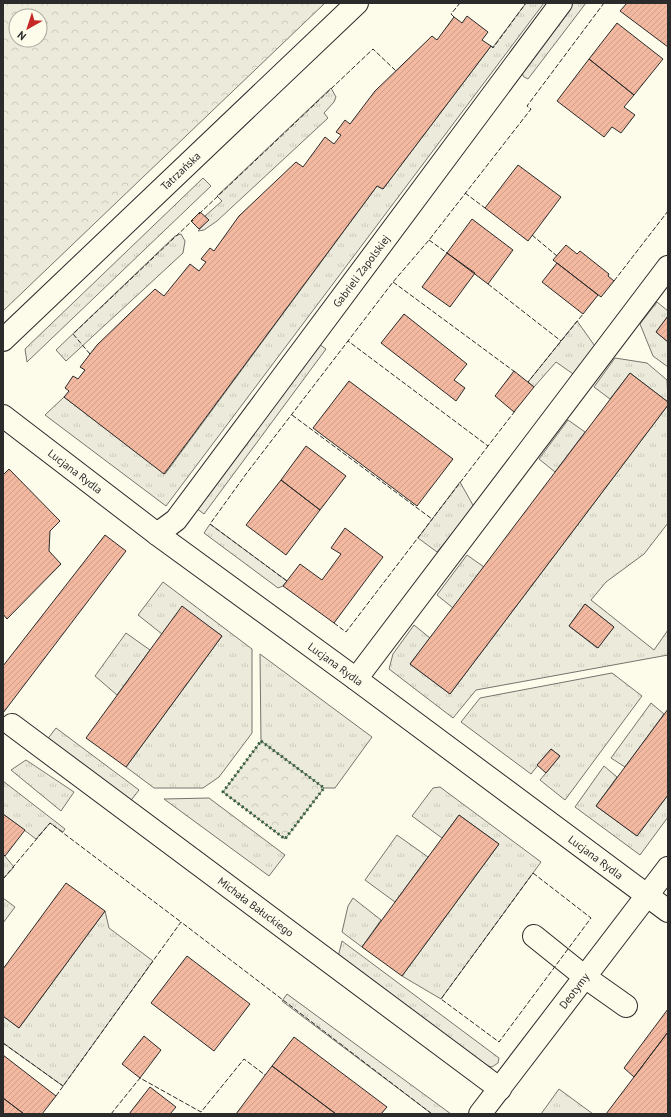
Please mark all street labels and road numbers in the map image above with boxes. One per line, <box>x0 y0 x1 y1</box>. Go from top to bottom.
street label: Tatrzańska <box>158 149 203 193</box>
street label: Gabrieli Zapolskiej <box>330 232 393 310</box>
street label: Lucjana Rydla <box>45 446 105 497</box>
street label: Lucjana Rydla <box>305 639 366 689</box>
street label: Lucjana Rydla <box>565 832 626 882</box>
street label: Michała Bałuckiego <box>215 874 297 940</box>
street label: Deotymy <box>556 969 593 1012</box>

